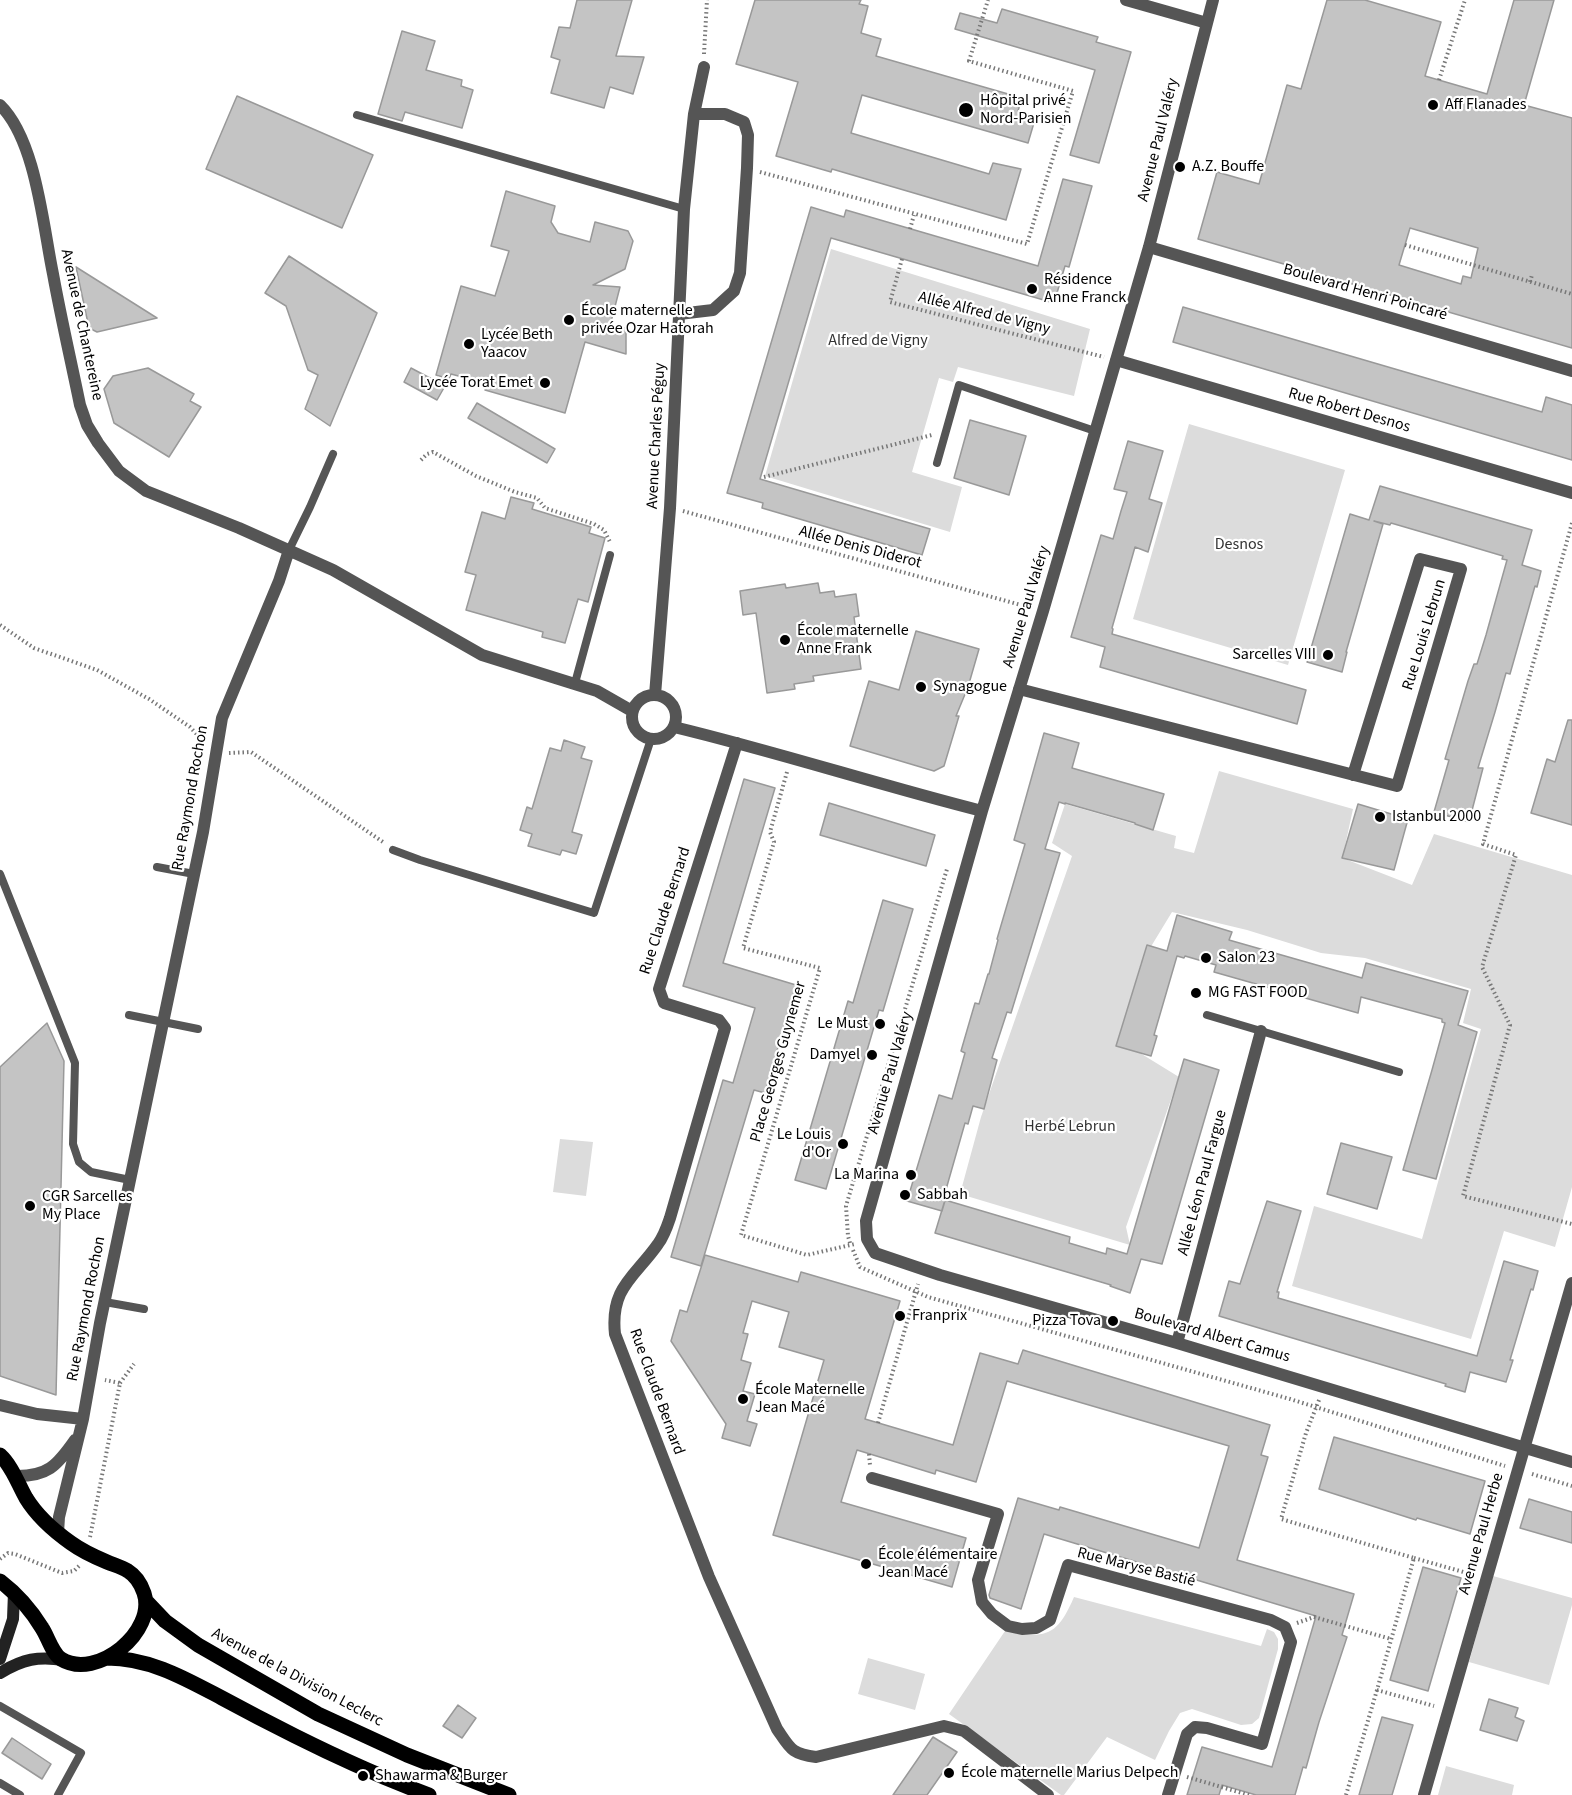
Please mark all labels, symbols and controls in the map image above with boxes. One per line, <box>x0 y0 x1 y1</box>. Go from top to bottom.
street label: Avenue Paul Valéry <box>1134 76 1184 204</box>
place label: Hôpital privé Nord-Parisien <box>980 91 1072 129</box>
place label: Aff Flanades <box>1445 95 1526 115</box>
marker: Aff Flanades <box>1426 98 1440 112</box>
marker: Hôpital privé Nord-Parisien <box>957 101 975 119</box>
place label: A.Z. Bouffe <box>1192 157 1264 177</box>
marker: A.Z. Bouffe <box>1173 160 1187 174</box>
street label: Avenue de Chantereine <box>56 248 106 402</box>
street label: Boulevard Henri Poincaré <box>1281 260 1449 326</box>
place label: Résidence Anne Franck <box>1044 270 1126 308</box>
marker: Résidence Anne Franck <box>1025 282 1039 296</box>
street label: Allée Alfred de Vigny <box>916 288 1052 340</box>
place label: École maternelle privée Ozar Hatorah <box>581 301 714 339</box>
marker: École maternelle privée Ozar Hatorah <box>562 313 576 327</box>
place label: Lycée Beth Yaacov <box>481 325 553 363</box>
park label: Alfred de Vigny <box>828 331 928 351</box>
marker: Lycée Beth Yaacov <box>462 337 476 351</box>
street label: Avenue Charles Péguy <box>644 362 670 510</box>
place label: Lycée Torat Emet <box>420 373 533 393</box>
marker: Lycée Torat Emet <box>538 376 552 390</box>
street label: Rue Robert Desnos <box>1286 384 1412 438</box>
street label: Allée Denis Diderot <box>797 522 923 574</box>
park label: Desnos <box>1215 535 1263 555</box>
street label: Avenue Paul Valéry <box>999 544 1055 670</box>
street label: Rue Louis Lebrun <box>1399 577 1451 693</box>
place label: École maternelle Anne Frank <box>797 621 909 659</box>
marker: École maternelle Anne Frank <box>778 633 792 647</box>
place label: Sarcelles VIII <box>1232 645 1316 665</box>
marker: Sarcelles VIII <box>1321 648 1335 662</box>
place label: Synagogue <box>933 677 1007 697</box>
marker: Synagogue <box>914 680 928 694</box>
street label: Rue Raymond Rochon <box>169 724 213 872</box>
place label: Istanbul 2000 <box>1392 807 1481 827</box>
marker: Istanbul 2000 <box>1373 810 1387 824</box>
street label: Rue Claude Bernard <box>636 845 696 977</box>
place label: Salon 23 <box>1218 948 1275 968</box>
marker: Salon 23 <box>1199 951 1213 965</box>
street label: Place Georges Guynemer <box>747 979 811 1145</box>
place label: MG FAST FOOD <box>1208 983 1308 1003</box>
marker: MG FAST FOOD <box>1189 986 1203 1000</box>
street label: Avenue Paul Valéry <box>864 1010 918 1136</box>
place label: Le Must <box>817 1014 868 1034</box>
marker: Le Must <box>873 1017 887 1031</box>
place label: Damyel <box>809 1045 860 1065</box>
marker: Damyel <box>865 1048 879 1062</box>
street label: Allée Léon Paul Fargue <box>1174 1108 1232 1258</box>
park label: Herbé Lebrun <box>1024 1117 1116 1137</box>
place label: Le Louis d'Or <box>777 1125 831 1163</box>
marker: Le Louis d'Or <box>836 1137 850 1151</box>
place label: La Marina <box>834 1165 899 1185</box>
marker: La Marina <box>904 1168 918 1182</box>
place label: Sabbah <box>917 1185 968 1205</box>
place label: CGR Sarcelles My Place <box>42 1187 133 1225</box>
marker: Sabbah <box>898 1188 912 1202</box>
marker: CGR Sarcelles My Place <box>23 1199 37 1213</box>
street label: Rue Raymond Rochon <box>64 1235 110 1383</box>
street label: Boulevard Albert Camus <box>1132 1305 1292 1367</box>
place label: Franprix <box>912 1306 967 1326</box>
marker: Franprix <box>893 1309 907 1323</box>
place label: Pizza Tova <box>1032 1311 1101 1331</box>
marker: Pizza Tova <box>1106 1314 1120 1328</box>
street label: Rue Claude Bernard <box>624 1326 688 1458</box>
place label: École Maternelle Jean Macé <box>755 1380 865 1418</box>
marker: École Maternelle Jean Macé <box>736 1392 750 1406</box>
street label: Avenue Paul Herbe <box>1455 1471 1509 1597</box>
street label: Rue Maryse Bastié <box>1075 1544 1197 1592</box>
place label: École élémentaire Jean Macé <box>878 1545 997 1583</box>
marker: École élémentaire Jean Macé <box>859 1557 873 1571</box>
street label: Avenue de la Division Leclerc <box>208 1624 386 1732</box>
place label: École maternelle Marius Delpech <box>961 1763 1178 1783</box>
place label: Shawarma & Burger <box>375 1766 508 1786</box>
marker: École maternelle Marius Delpech <box>942 1766 956 1780</box>
marker: Shawarma & Burger <box>356 1769 370 1783</box>

